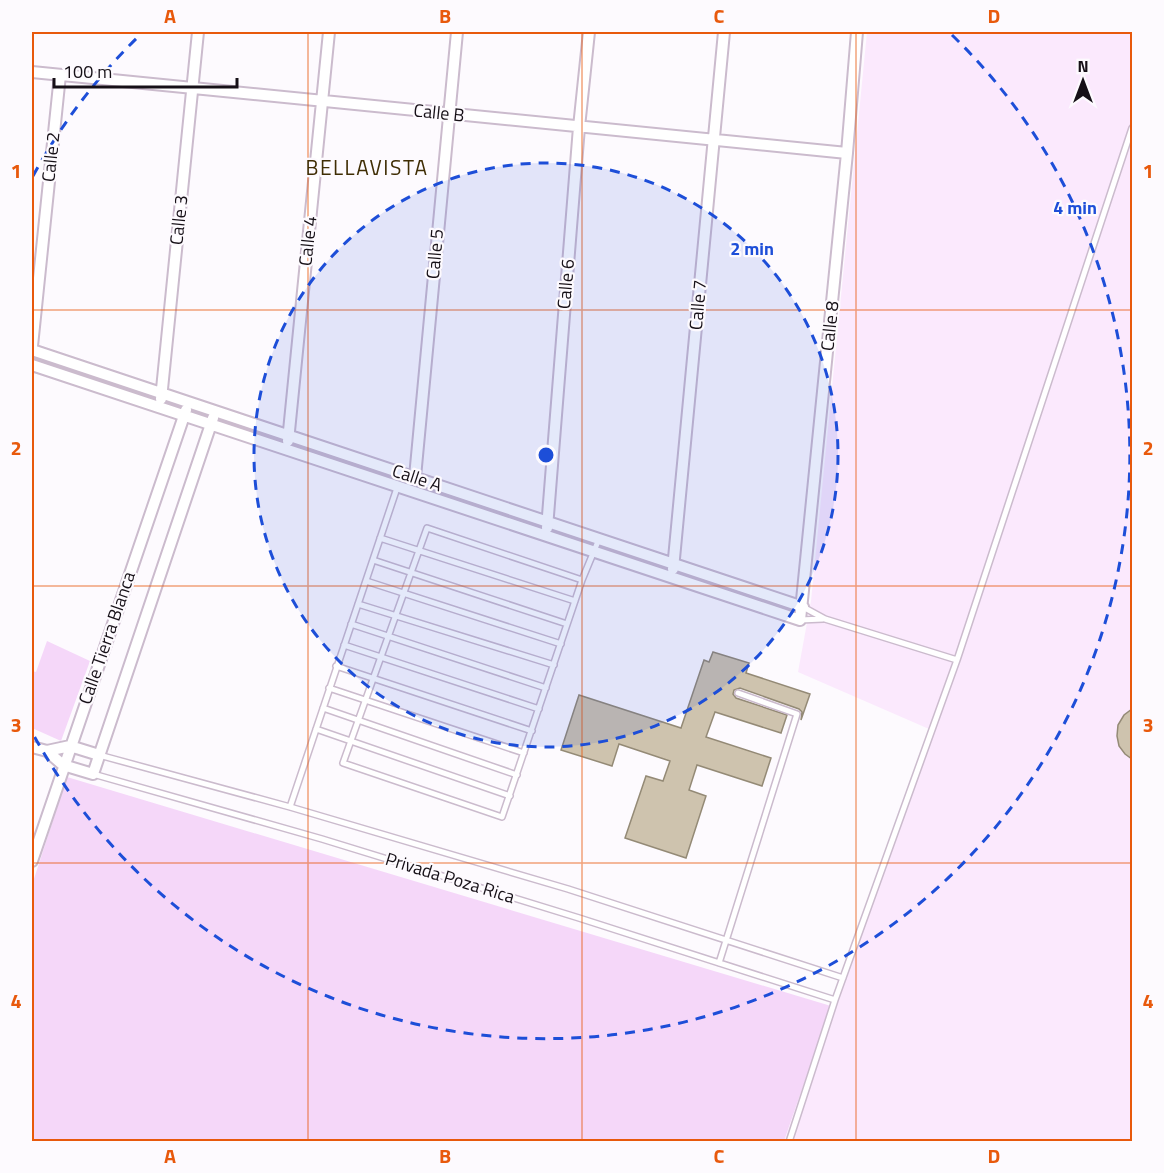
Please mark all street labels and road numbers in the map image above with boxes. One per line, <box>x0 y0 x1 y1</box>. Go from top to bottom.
street label: Calle B <box>412 96 466 129</box>
street label: Calle 2 <box>34 131 67 183</box>
street label: Calle 3 <box>162 194 195 246</box>
street label: Calle 4 <box>291 215 324 267</box>
street label: Calle 5 <box>419 228 450 280</box>
street label: Calle 6 <box>550 258 581 310</box>
street label: Calle 7 <box>682 279 713 331</box>
street label: Calle 8 <box>813 300 846 352</box>
street label: Calle A <box>389 457 446 498</box>
street label: Calle Tierra Blanca <box>71 568 142 708</box>
street label: Privada Poza Rica <box>382 845 518 910</box>

